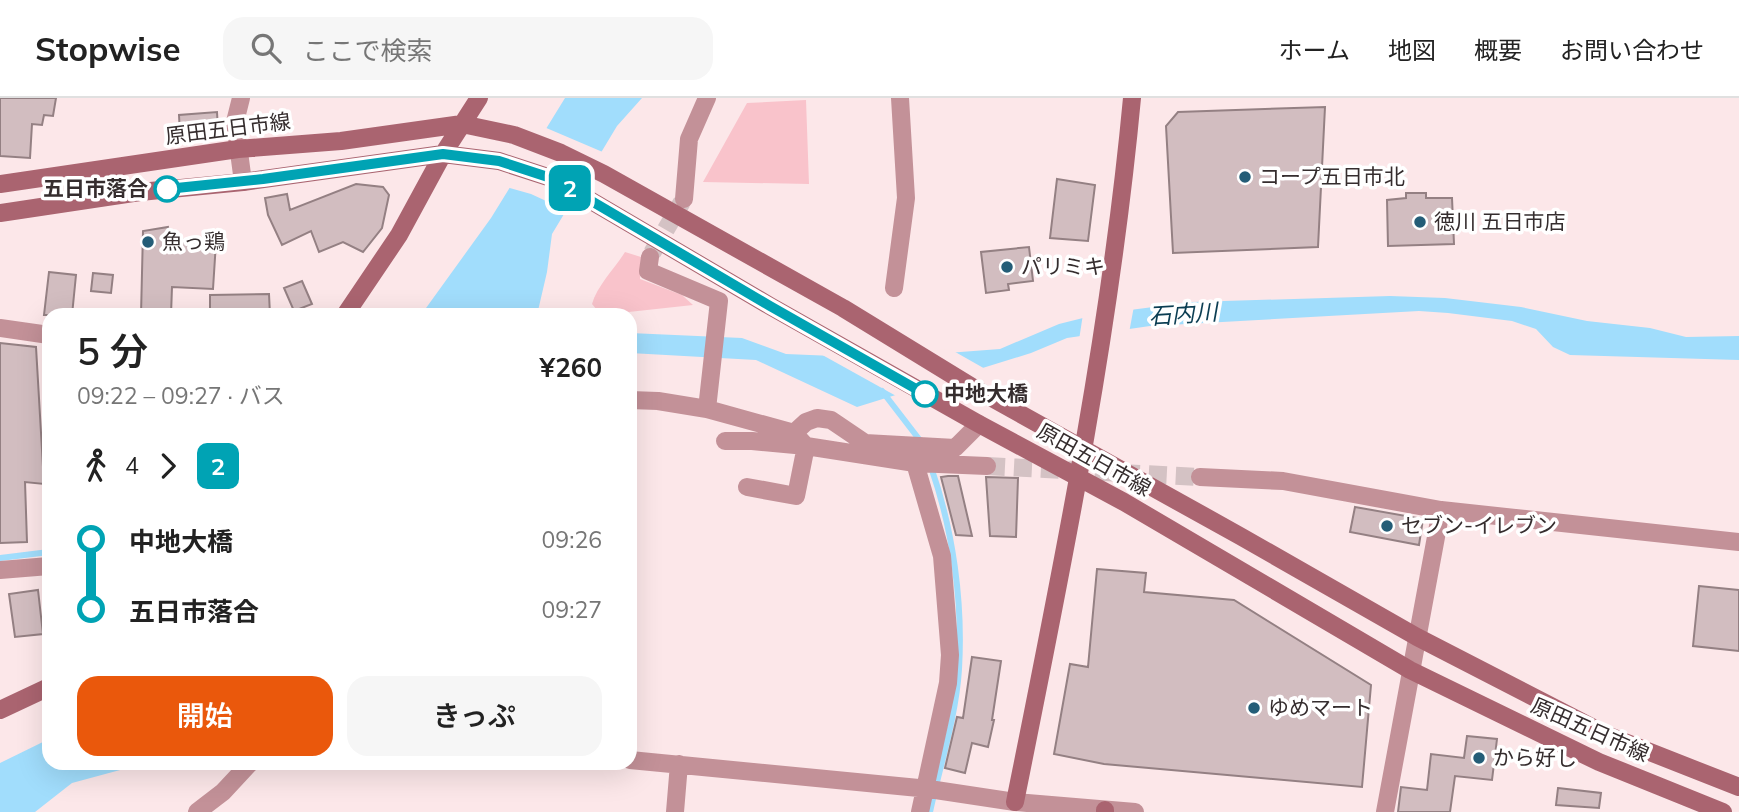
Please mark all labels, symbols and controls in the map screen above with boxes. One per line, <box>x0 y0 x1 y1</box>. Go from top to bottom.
search box <box>223 17 713 80</box>
text: Stopwise <box>35 28 181 69</box>
icon: search <box>247 29 285 67</box>
text: ここで検索 <box>303 34 433 67</box>
text: ホーム <box>1279 35 1350 65</box>
text: 地図 <box>1388 35 1436 65</box>
text: 概要 <box>1474 35 1522 65</box>
text: お問い合わせ <box>1560 35 1704 65</box>
street label: 原田五日市線 <box>164 107 292 149</box>
place label: コープ五日市北 <box>1259 163 1405 189</box>
line badge: 2 <box>547 165 593 211</box>
marker: コープ五日市北 <box>1237 169 1253 185</box>
text: 2 <box>563 173 577 203</box>
place label: 五日市落合 <box>43 175 148 201</box>
marker: 五日市落合 <box>154 176 180 202</box>
place label: 徳川 五日市店 <box>1434 208 1565 234</box>
marker: 徳川 五日市店 <box>1412 214 1428 230</box>
place label: 魚っ鶏 <box>162 228 225 254</box>
marker: 魚っ鶏 <box>140 234 156 250</box>
place label: パリミキ <box>1021 253 1105 279</box>
marker: パリミキ <box>999 259 1015 275</box>
water label: 石内川 <box>1148 296 1221 330</box>
text: 5 分 <box>77 327 148 375</box>
text: ¥260 <box>540 351 602 384</box>
place label: 中地大橋 <box>944 380 1028 406</box>
text: 09:22 – 09:27 · バス <box>77 381 285 410</box>
marker: 中地大橋 <box>912 381 938 407</box>
street label: 原田五日市線 <box>1033 417 1156 501</box>
icon: walk <box>77 447 115 485</box>
icon: forward <box>149 447 187 485</box>
text: 4 <box>125 451 139 480</box>
text: 2 <box>211 451 225 481</box>
place label: セブン-イレブン <box>1401 512 1557 538</box>
marker: セブン-イレブン <box>1379 518 1395 534</box>
text: 中地大橋 <box>129 525 233 558</box>
text: 09:26 <box>542 525 602 554</box>
text: 五日市落合 <box>129 595 259 628</box>
text: 09:27 <box>542 595 602 624</box>
button: 開始 <box>77 676 333 756</box>
button: きっぷ <box>347 676 602 756</box>
street label: 原田五日市線 <box>1528 692 1653 767</box>
place label: ゆめマート <box>1268 694 1373 720</box>
marker: ゆめマート <box>1246 700 1262 716</box>
place label: から好し <box>1493 744 1577 770</box>
marker: から好し <box>1471 750 1487 766</box>

